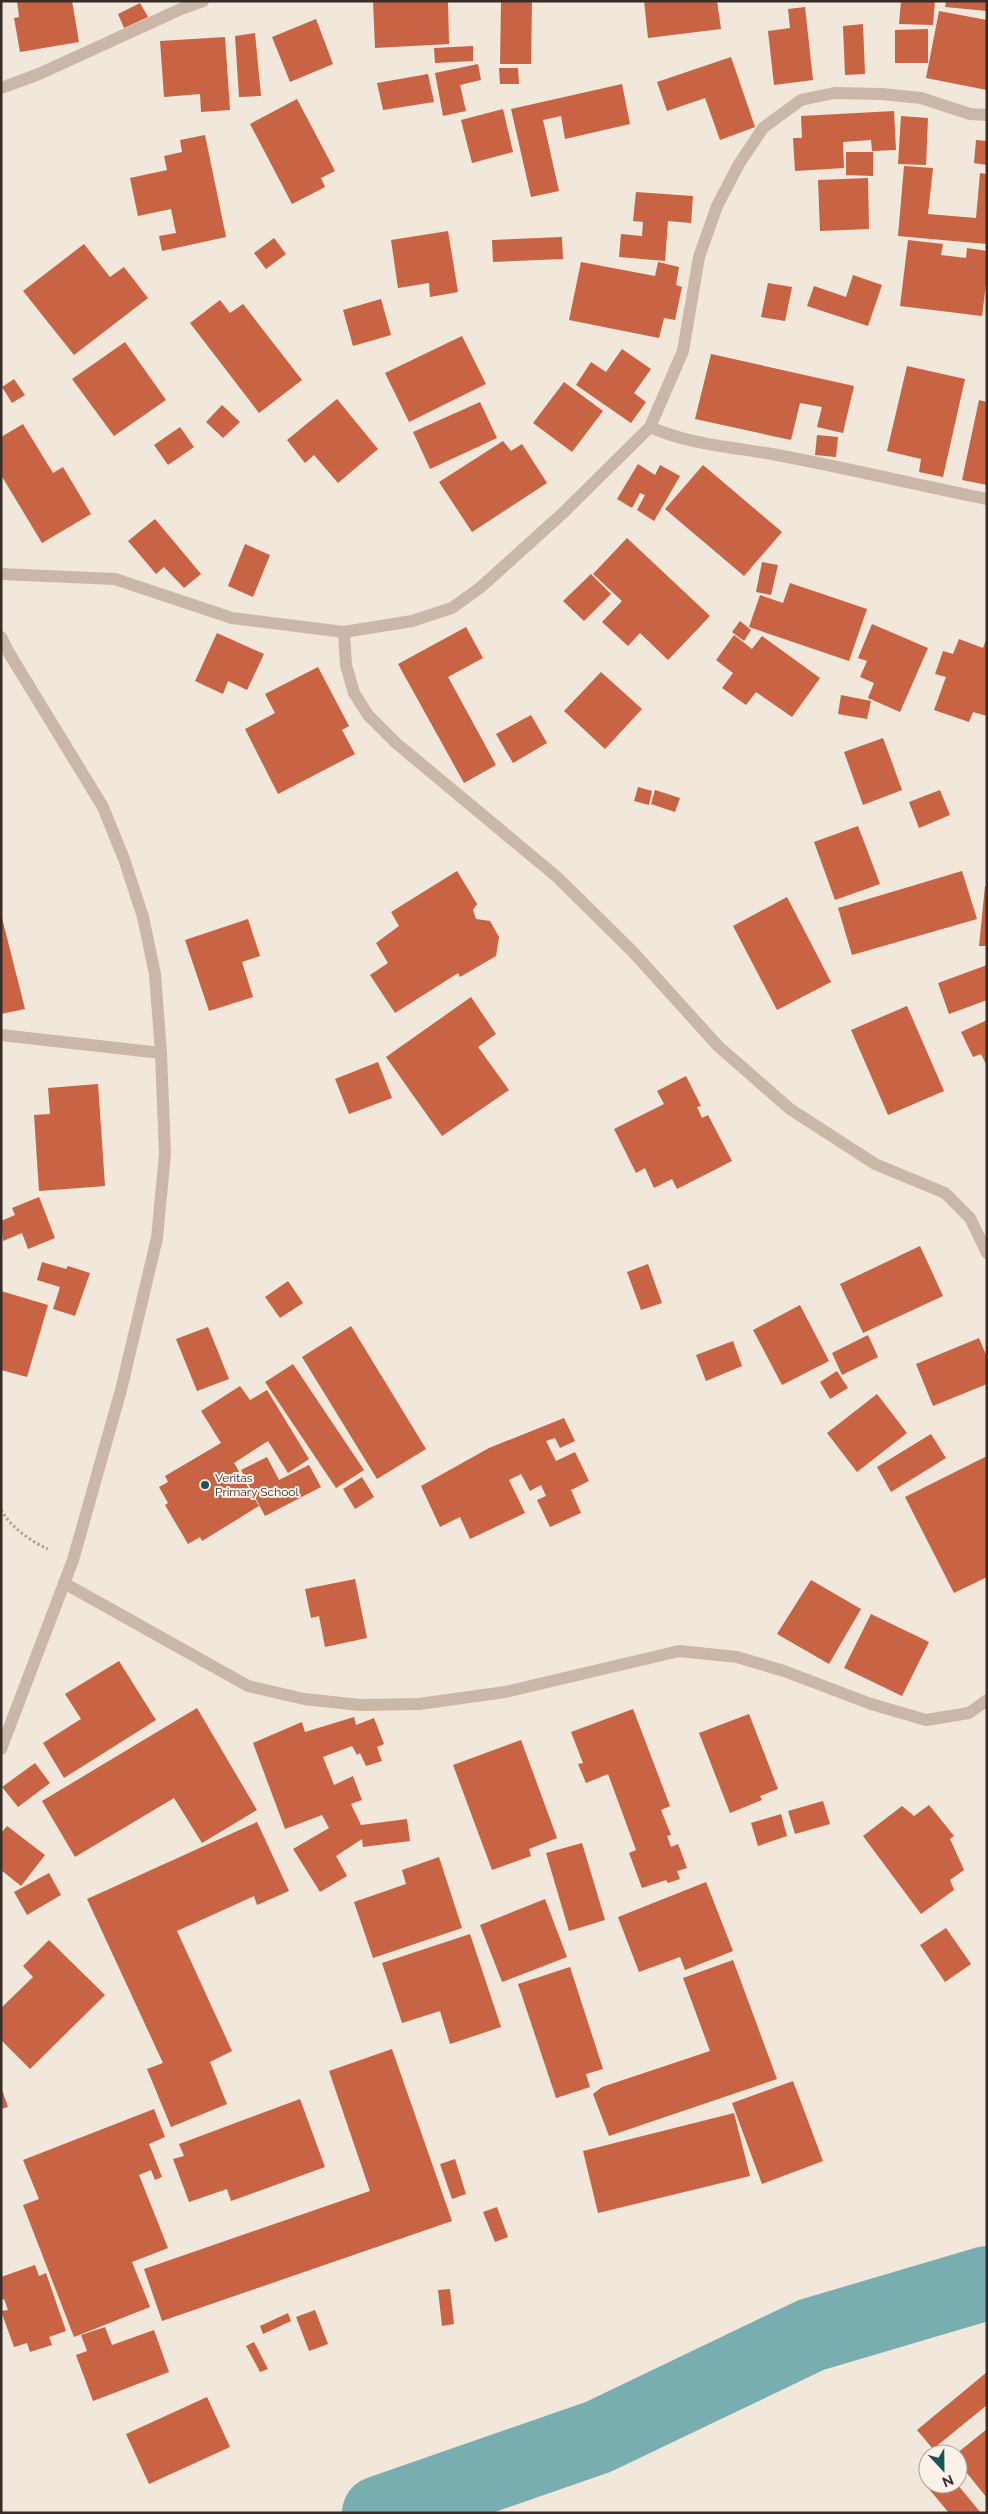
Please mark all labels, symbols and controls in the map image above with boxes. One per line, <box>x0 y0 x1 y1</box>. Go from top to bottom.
place label: Veritas Primary School <box>215 1471 299 1499</box>
marker: Veritas Primary School <box>199 1479 211 1491</box>
north arrow <box>918 2444 968 2494</box>
text: N <box>940 2472 956 2490</box>

